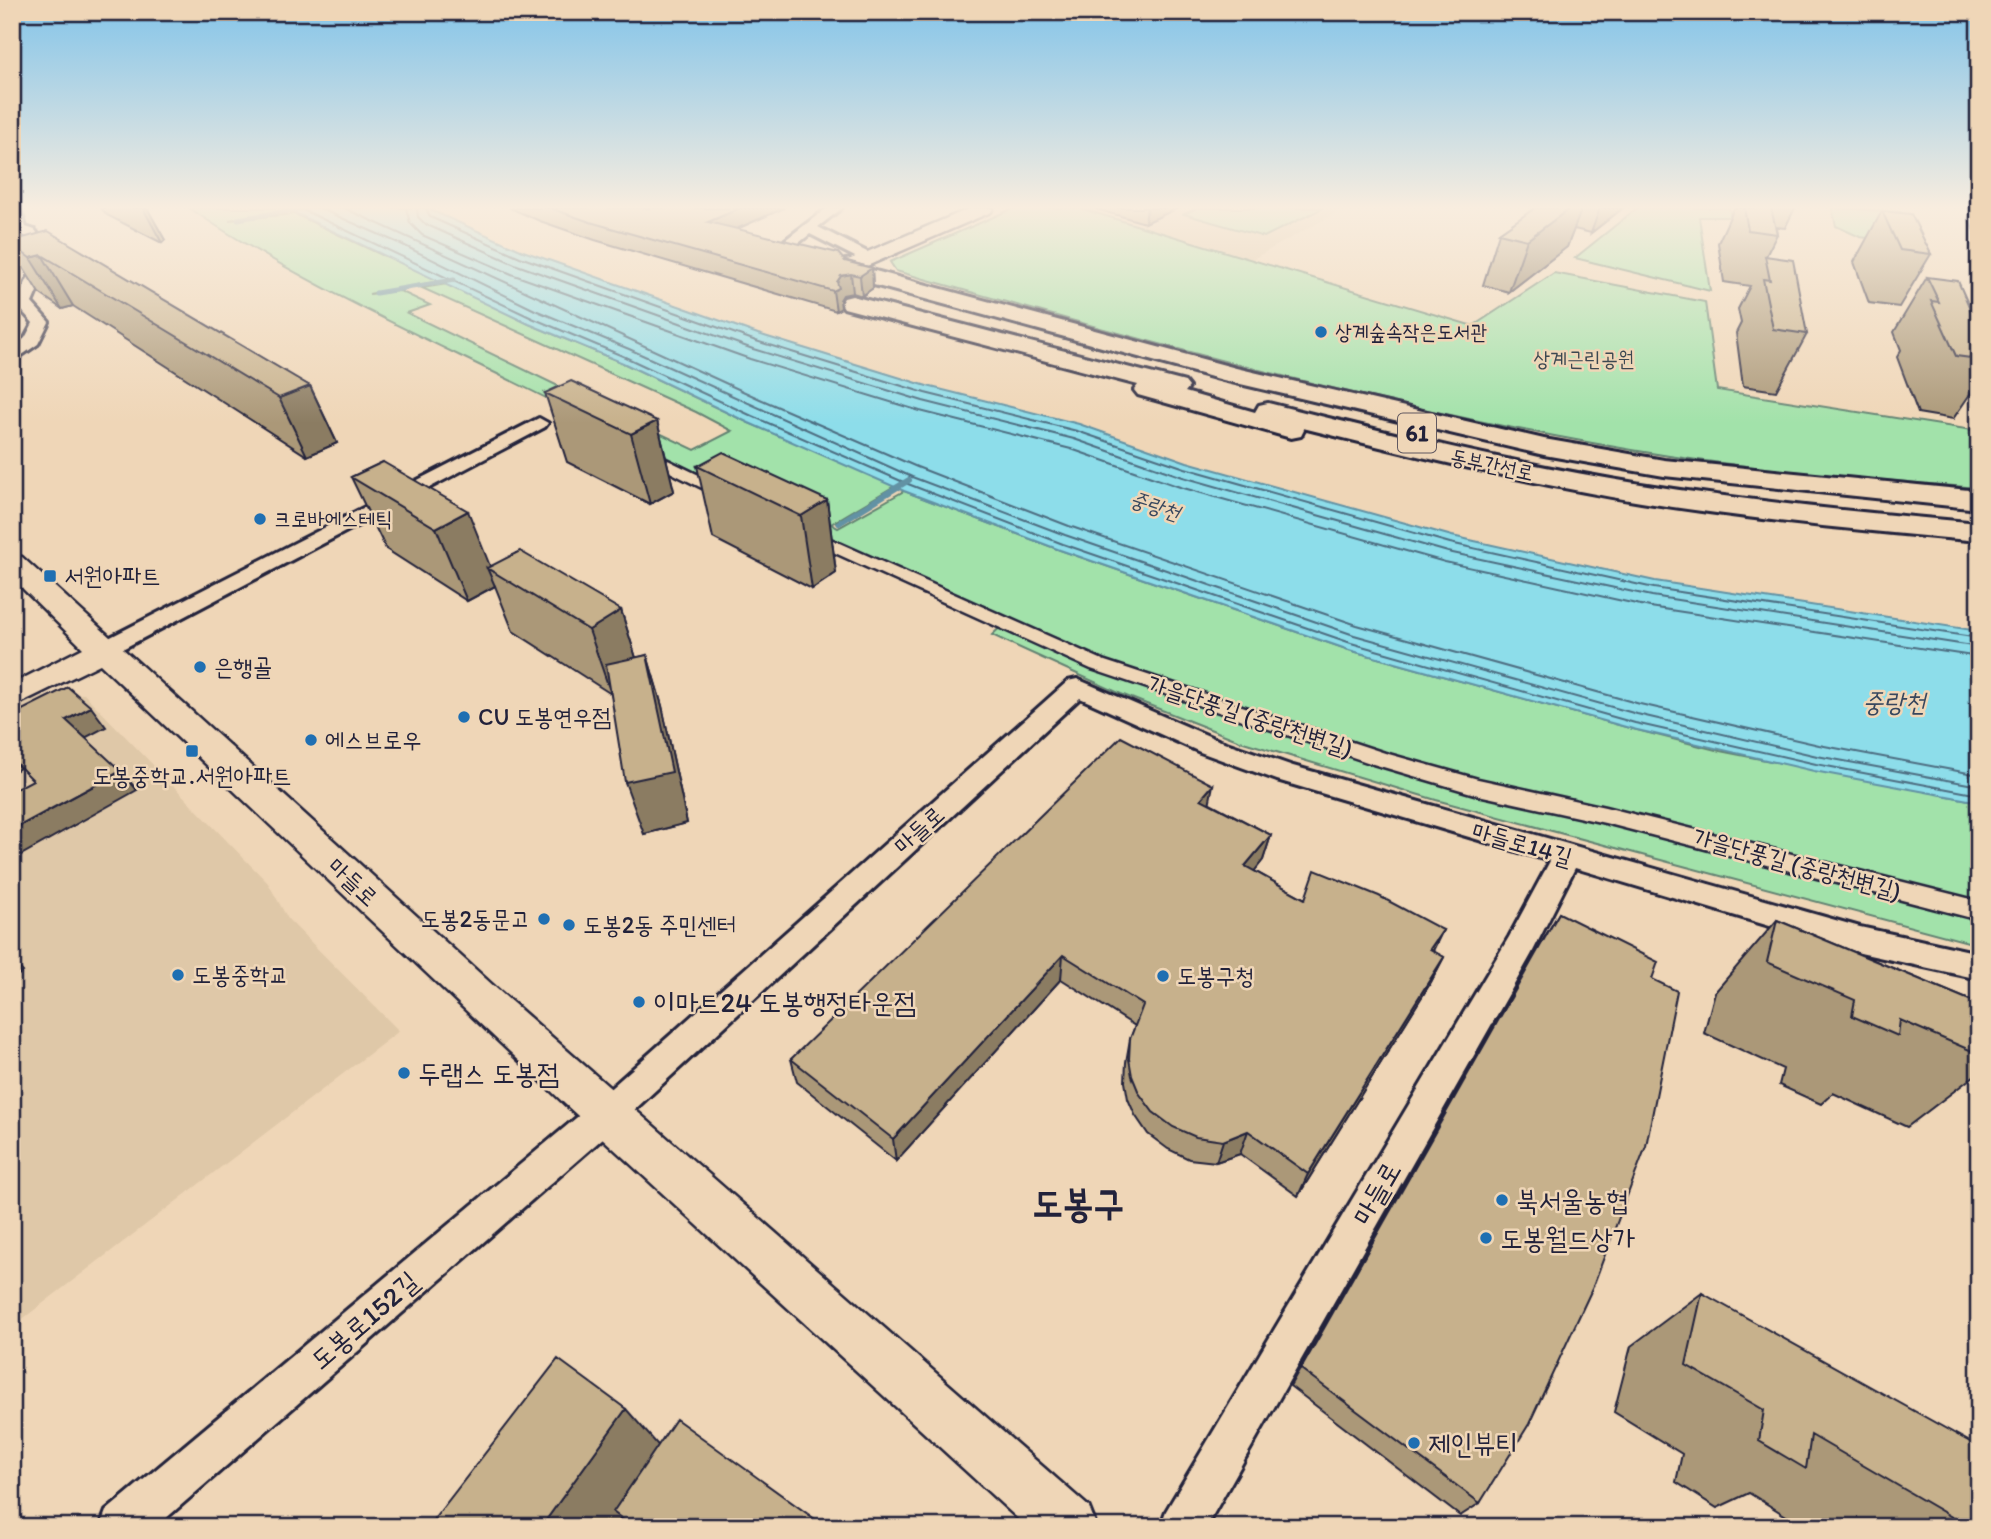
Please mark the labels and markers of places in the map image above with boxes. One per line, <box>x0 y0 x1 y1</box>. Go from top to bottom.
place label: 상계숲속작은도서관 <box>1335 319 1487 344</box>
marker: 상계숲속작은도서관 <box>1313 324 1329 340</box>
place label: 크로바에스테틱 <box>274 506 392 531</box>
marker: 크로바에스테틱 <box>252 511 268 527</box>
place label: 서원아파트 <box>64 561 161 590</box>
marker: 서원아파트 <box>42 568 58 584</box>
place label: 은행골 <box>214 652 272 681</box>
marker: 은행골 <box>192 659 208 675</box>
place label: CU 도봉연우점 <box>478 702 611 731</box>
marker: CU 도봉연우점 <box>456 709 472 725</box>
place label: 에스브로우 <box>325 725 422 754</box>
marker: 에스브로우 <box>303 732 319 748</box>
marker: 도봉중학교.서원아파트 <box>184 743 200 759</box>
place label: 도봉중학교.서원아파트 <box>92 761 292 790</box>
place label: 도봉2동문고 <box>421 904 530 933</box>
place label: 도봉2동 주민센터 <box>583 910 736 939</box>
marker: 도봉2동문고 <box>536 911 552 927</box>
marker: 도봉2동 주민센터 <box>561 917 577 933</box>
place label: 도봉중학교 <box>192 960 289 989</box>
place label: 도봉구청 <box>1177 961 1254 990</box>
marker: 도봉중학교 <box>170 967 186 983</box>
marker: 도봉구청 <box>1155 968 1171 984</box>
place label: 이마트24 도봉행정타운점 <box>653 985 916 1019</box>
marker: 이마트24 도봉행정타운점 <box>631 994 647 1010</box>
place label: 두랩스 도봉점 <box>418 1056 560 1090</box>
marker: 두랩스 도봉점 <box>396 1065 412 1081</box>
place label: 북서울농협 <box>1516 1183 1629 1217</box>
marker: 북서울농협 <box>1494 1192 1510 1208</box>
place label: 도봉월드상가 <box>1500 1221 1635 1255</box>
marker: 도봉월드상가 <box>1478 1230 1494 1246</box>
place label: 제인뷰티 <box>1428 1426 1518 1460</box>
marker: 제인뷰티 <box>1406 1435 1422 1451</box>

